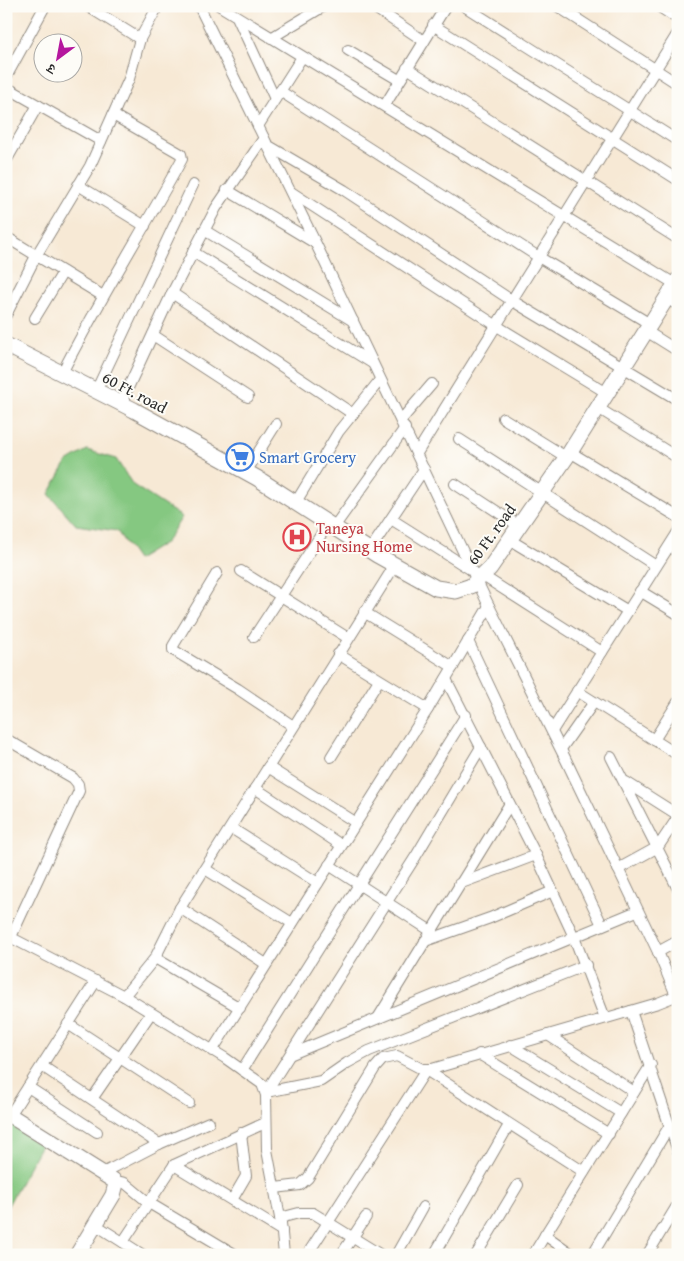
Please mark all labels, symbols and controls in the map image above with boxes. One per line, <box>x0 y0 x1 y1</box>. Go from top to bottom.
north arrow <box>32 32 82 82</box>
text: उ <box>42 58 60 80</box>
street label: 60 Ft. road <box>98 365 172 419</box>
supermarket icon: Smart Grocery <box>225 442 255 472</box>
place label: Smart Grocery <box>259 445 356 469</box>
street label: 60 Ft. road <box>461 498 522 570</box>
place label: Taneya Nursing Home <box>316 516 412 558</box>
hospital icon: Taneya Nursing Home <box>282 522 312 552</box>

